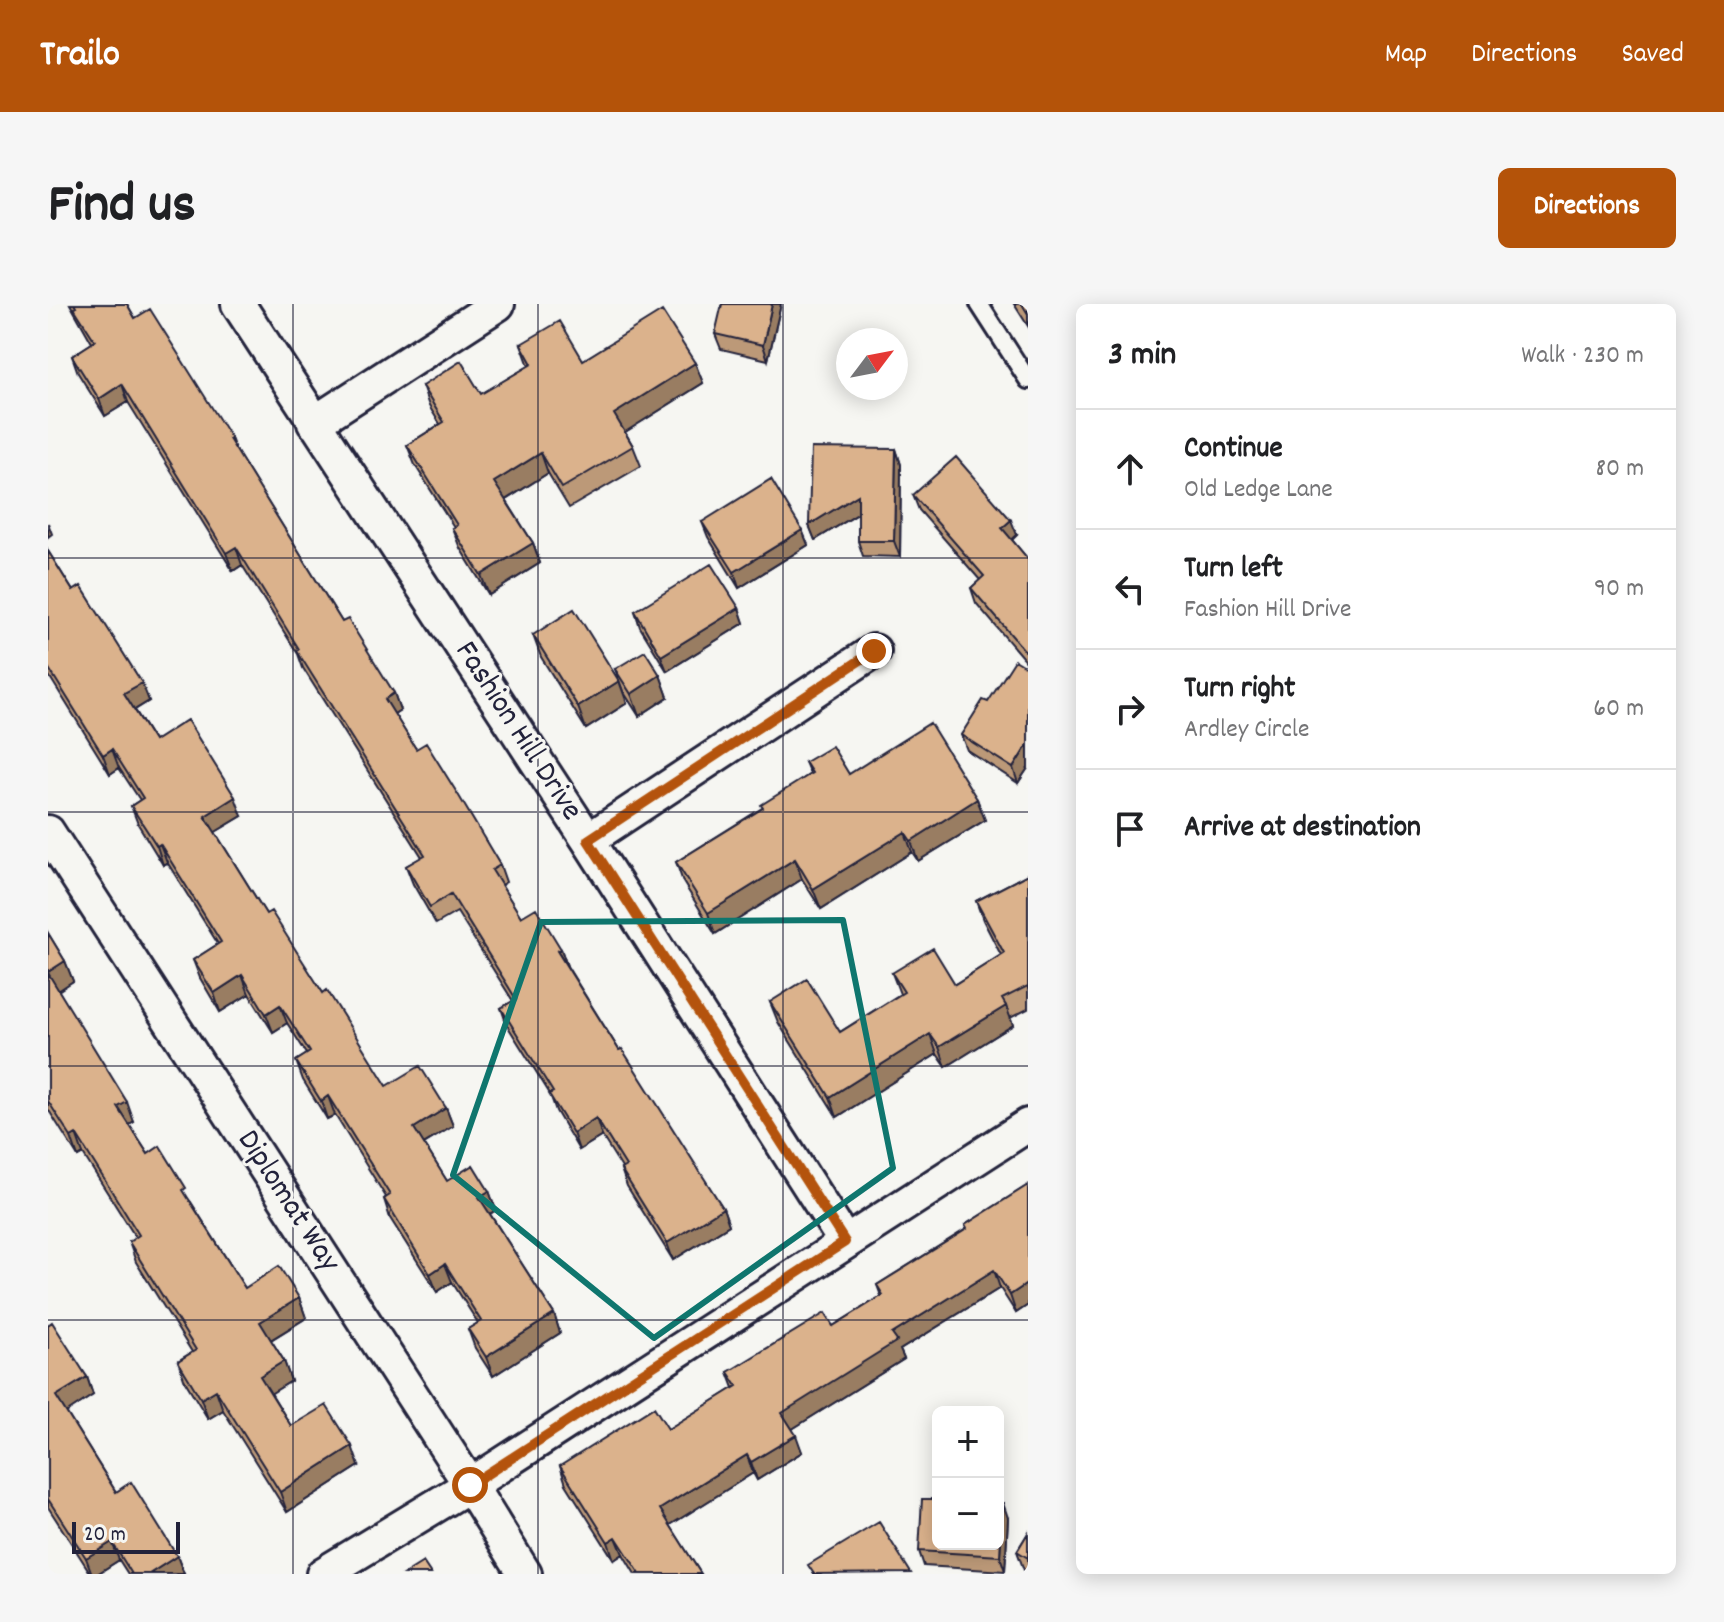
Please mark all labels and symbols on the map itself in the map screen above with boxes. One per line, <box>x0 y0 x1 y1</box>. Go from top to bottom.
north arrow <box>836 328 908 400</box>
street label: Fashion Hill Drive <box>442 633 592 831</box>
route end <box>856 633 892 669</box>
street label: Diplomat Way <box>224 1122 351 1283</box>
route start <box>452 1467 488 1503</box>
scale bar <box>72 1518 180 1554</box>

